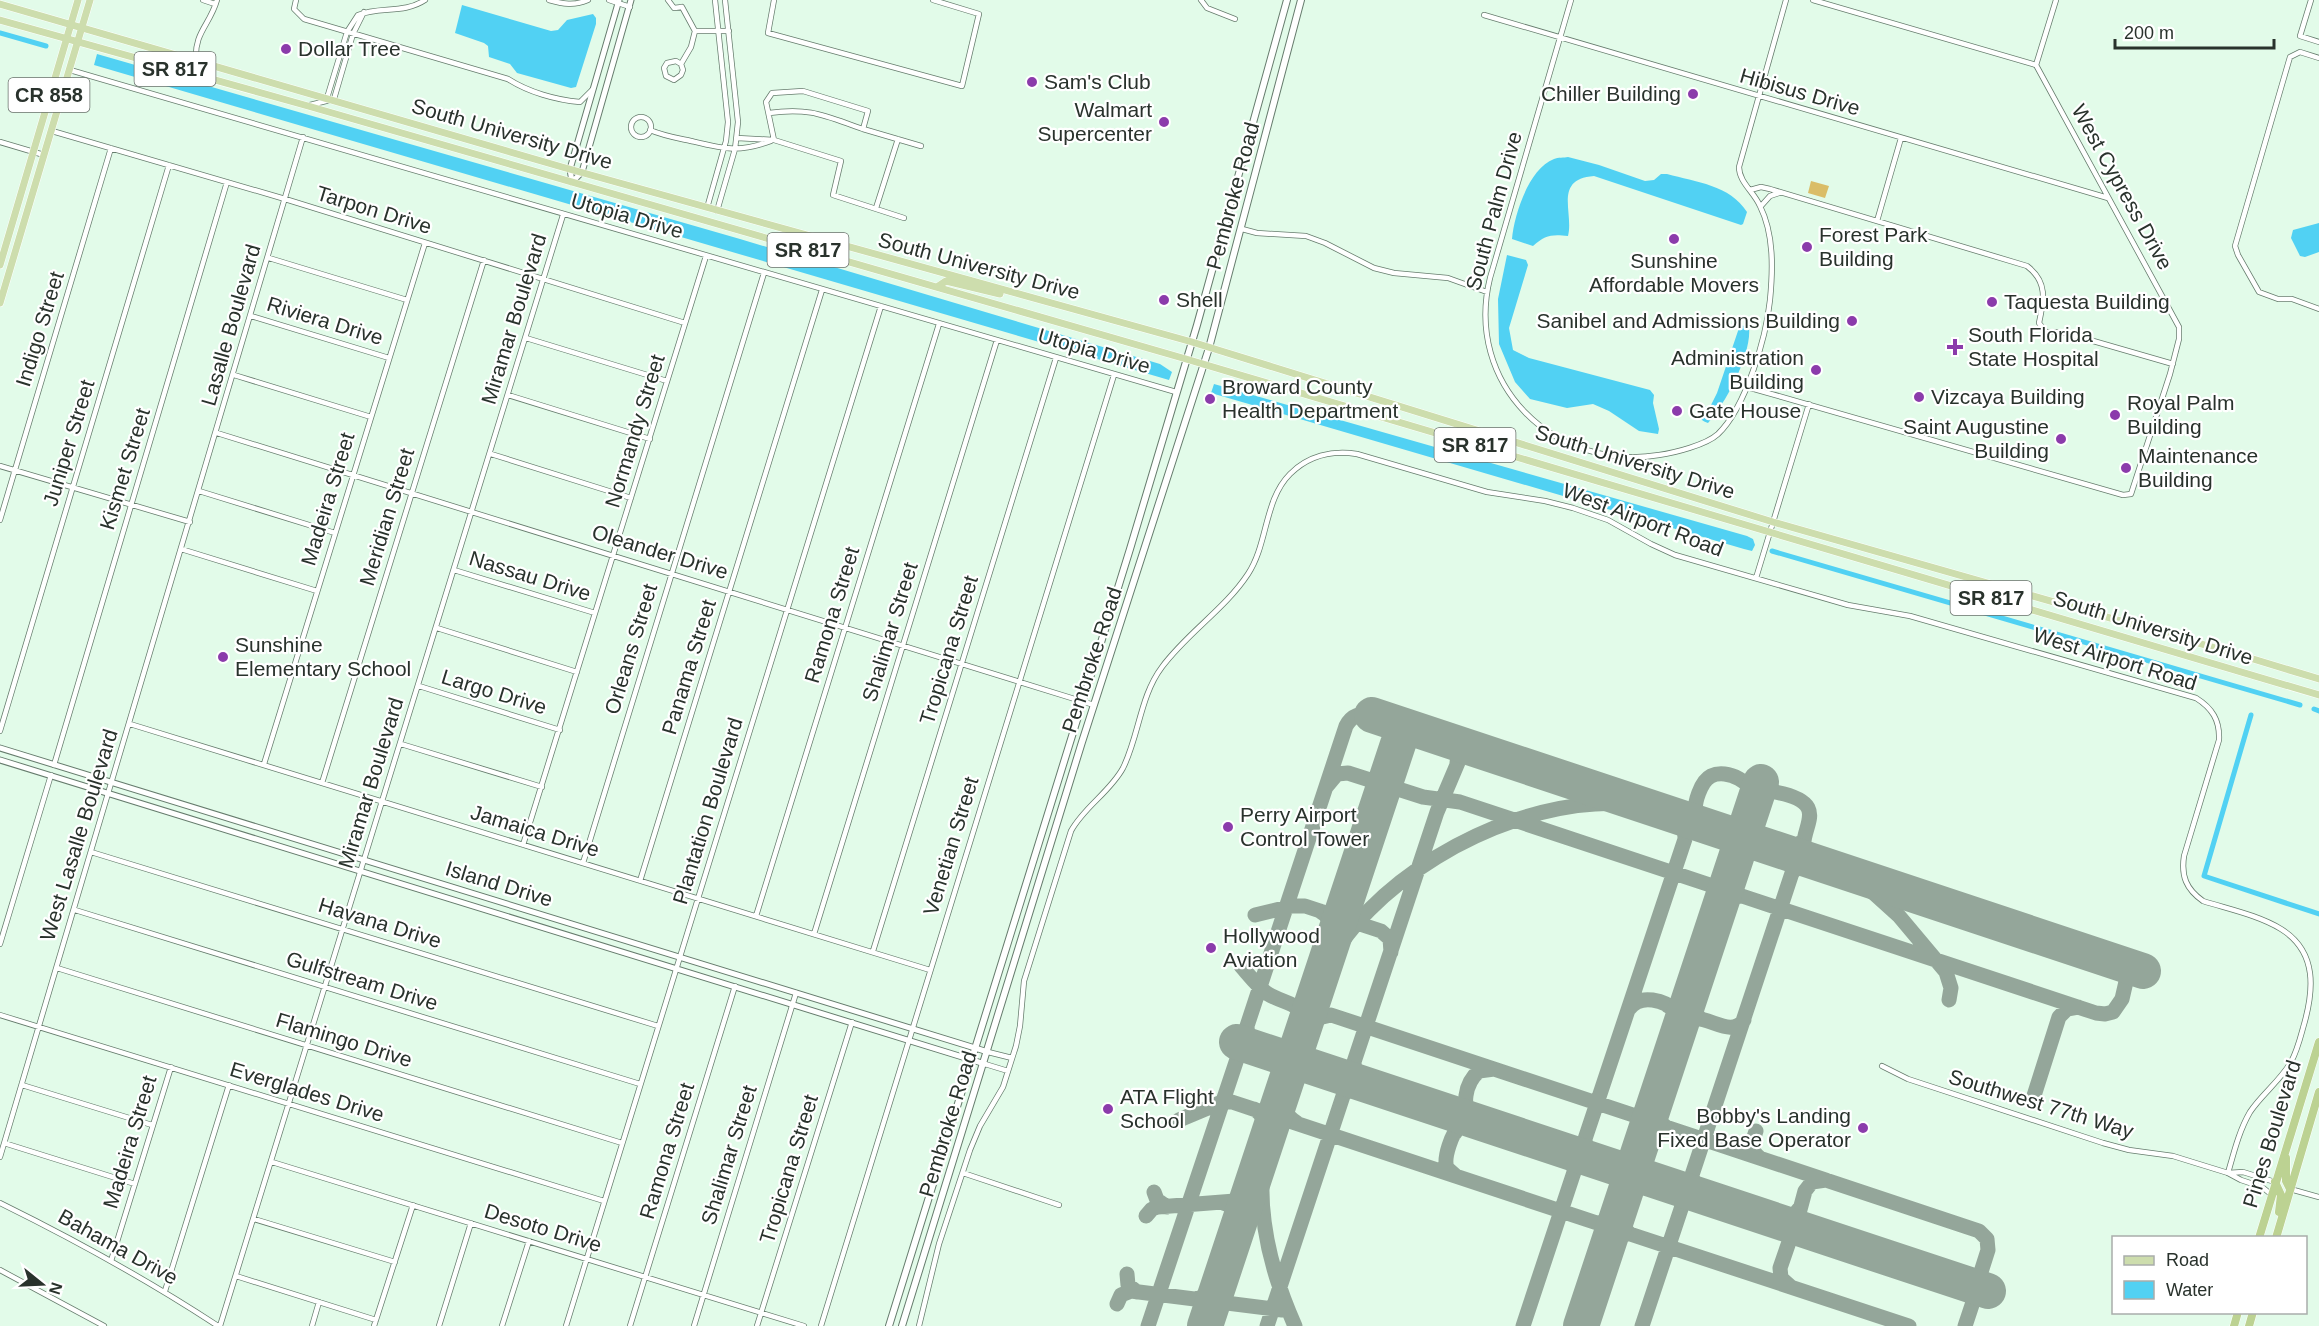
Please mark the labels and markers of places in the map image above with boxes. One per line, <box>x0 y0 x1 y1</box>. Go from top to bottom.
place label: Dollar Tree <box>298 37 401 60</box>
marker: Dollar Tree <box>279 42 293 56</box>
place label: Sam's Club <box>1044 70 1151 93</box>
marker: Sam's Club <box>1025 75 1039 89</box>
place label: Chiller Building <box>1541 82 1681 105</box>
marker: Chiller Building <box>1686 87 1700 101</box>
place label: Walmart Supercenter <box>1038 98 1152 145</box>
marker: Walmart Supercenter <box>1157 115 1171 129</box>
place label: Forest Park Building <box>1819 223 1928 270</box>
marker: Sunshine Affordable Movers <box>1667 232 1681 246</box>
marker: Forest Park Building <box>1800 240 1814 254</box>
place label: Sunshine Affordable Movers <box>1589 249 1759 296</box>
place label: Shell <box>1176 288 1223 311</box>
place label: Taquesta Building <box>2004 290 2170 313</box>
marker: Shell <box>1157 293 1171 307</box>
marker: Taquesta Building <box>1985 295 1999 309</box>
place label: Sanibel and Admissions Building <box>1536 309 1840 332</box>
marker: Sanibel and Admissions Building <box>1845 314 1859 328</box>
place label: South Florida State Hospital <box>1968 323 2099 370</box>
marker: South Florida State Hospital <box>1946 338 1964 356</box>
place label: Administration Building <box>1671 346 1804 393</box>
marker: Administration Building <box>1809 363 1823 377</box>
place label: Broward County Health Department <box>1222 375 1398 422</box>
place label: Vizcaya Building <box>1931 385 2085 408</box>
marker: Vizcaya Building <box>1912 390 1926 404</box>
place label: Royal Palm Building <box>2127 391 2234 438</box>
marker: Broward County Health Department <box>1203 392 1217 406</box>
place label: Gate House <box>1689 399 1801 422</box>
marker: Gate House <box>1670 404 1684 418</box>
marker: Royal Palm Building <box>2108 408 2122 422</box>
place label: Saint Augustine Building <box>1903 415 2049 462</box>
marker: Saint Augustine Building <box>2054 432 2068 446</box>
place label: Maintenance Building <box>2138 444 2258 491</box>
marker: Maintenance Building <box>2119 461 2133 475</box>
place label: Sunshine Elementary School <box>235 633 411 680</box>
marker: Sunshine Elementary School <box>216 650 230 664</box>
place label: Perry Airport Control Tower <box>1240 803 1369 850</box>
marker: Perry Airport Control Tower <box>1221 820 1235 834</box>
place label: Hollywood Aviation <box>1223 924 1320 971</box>
marker: Hollywood Aviation <box>1204 941 1218 955</box>
place label: ATA Flight School <box>1120 1085 1214 1132</box>
marker: ATA Flight School <box>1101 1102 1115 1116</box>
place label: Bobby's Landing Fixed Base Operator <box>1657 1104 1851 1151</box>
marker: Bobby's Landing Fixed Base Operator <box>1856 1121 1870 1135</box>

